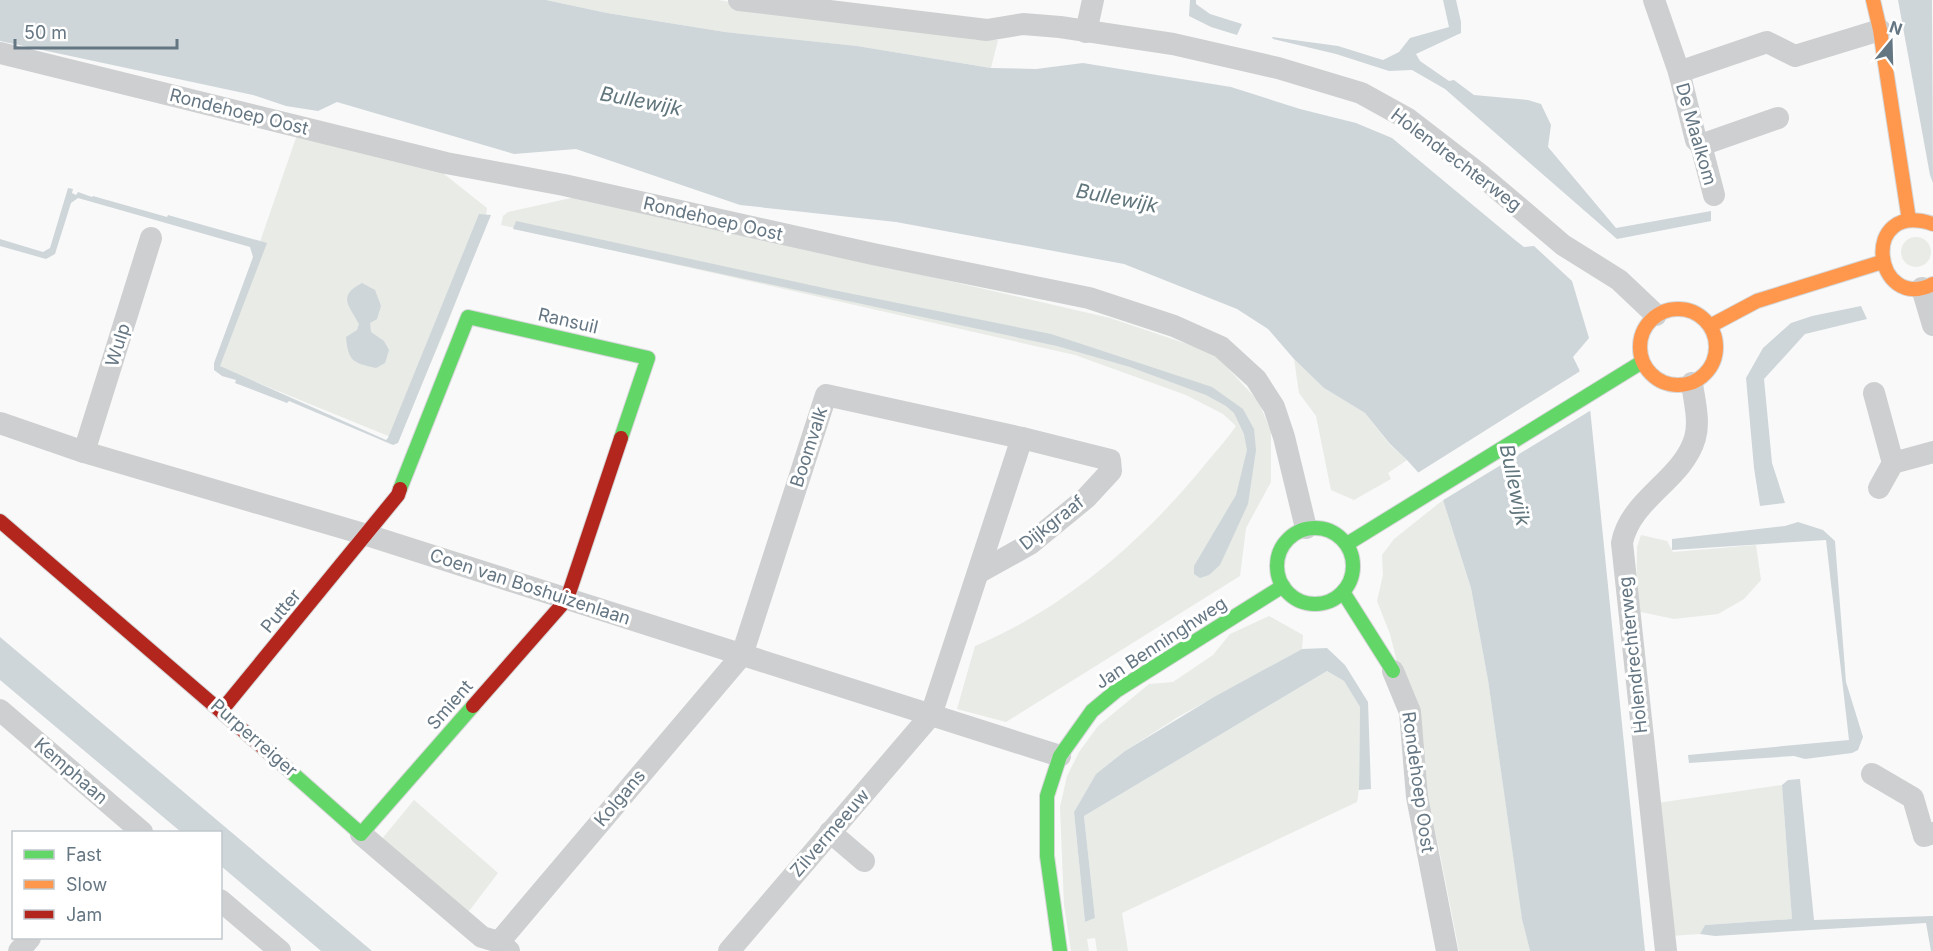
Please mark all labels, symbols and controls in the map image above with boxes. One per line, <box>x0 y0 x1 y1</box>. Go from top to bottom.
scale bar <box>15 12 177 50</box>
north arrow <box>1861 12 1921 72</box>
text: N <box>1887 16 1905 39</box>
text: 50 m <box>24 22 67 43</box>
street label: De Maalkom <box>1672 80 1721 187</box>
water label: Bullewijk <box>598 81 685 121</box>
street label: Rondehoep Oost <box>168 84 311 139</box>
street label: Holendrechterweg <box>1387 104 1526 215</box>
water label: Bullewijk <box>1074 178 1161 218</box>
street label: Rondehoep Oost <box>641 192 785 245</box>
street label: Ransuil <box>536 303 600 338</box>
street label: Wulp <box>101 321 134 369</box>
street label: Boomvalk <box>786 404 831 490</box>
water label: Bullewijk <box>1495 442 1536 529</box>
street label: Dijkgraaf <box>1015 491 1088 554</box>
street label: Coen van Boshuizenlaan <box>427 544 633 629</box>
street label: Holendrechterweg <box>1614 576 1651 735</box>
street label: Putter <box>256 584 305 637</box>
street label: Jan Benninghweg <box>1091 592 1230 693</box>
street label: Smient <box>422 676 477 734</box>
street label: Purperreiger <box>207 694 302 781</box>
street label: Rondehoep Oost <box>1398 710 1439 854</box>
street label: Kemphaan <box>30 733 112 808</box>
street label: Kolgans <box>590 765 649 830</box>
street label: Zilvermeeuw <box>786 784 874 881</box>
legend <box>12 831 222 939</box>
text: Fast <box>66 844 102 865</box>
text: Slow <box>66 874 107 895</box>
text: Jam <box>66 904 102 925</box>

